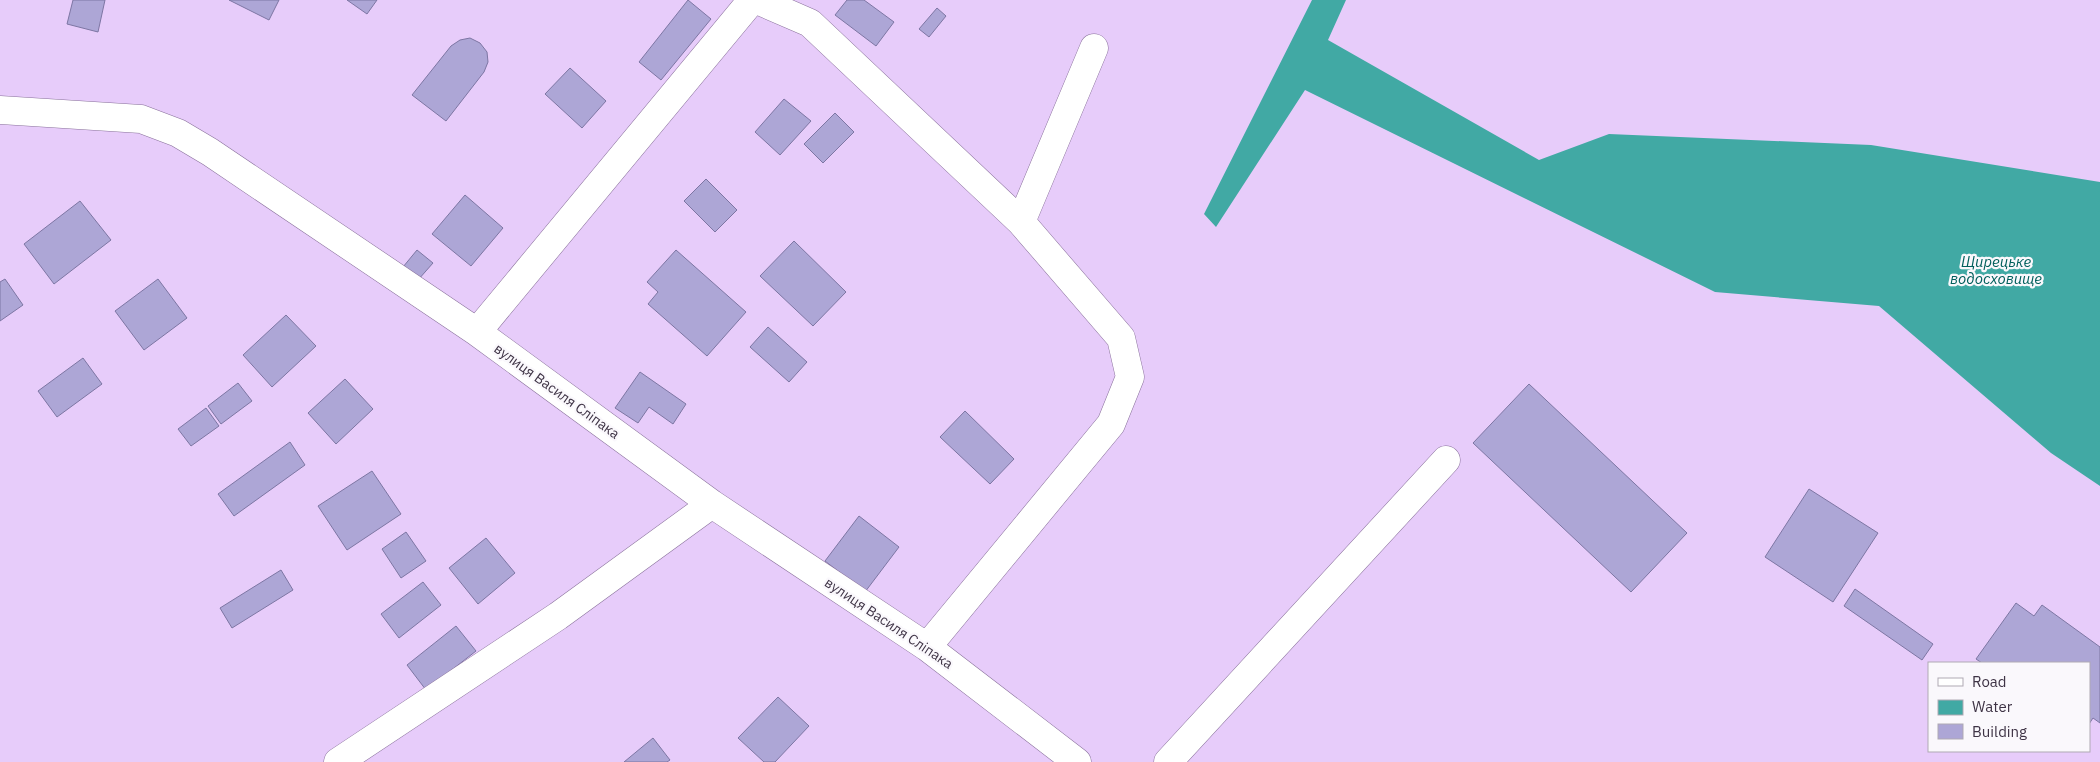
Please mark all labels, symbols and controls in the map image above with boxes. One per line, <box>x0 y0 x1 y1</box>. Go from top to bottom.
water label: Щирецьке водосховище <box>1950 252 2042 288</box>
street label: вулиця Василя Сліпака <box>491 339 624 443</box>
street label: вулиця Василя Сліпака <box>821 573 957 673</box>
legend <box>1928 662 2090 752</box>
text: Road <box>1972 672 2007 691</box>
text: Water <box>1972 697 2013 716</box>
text: Building <box>1972 722 2027 741</box>

